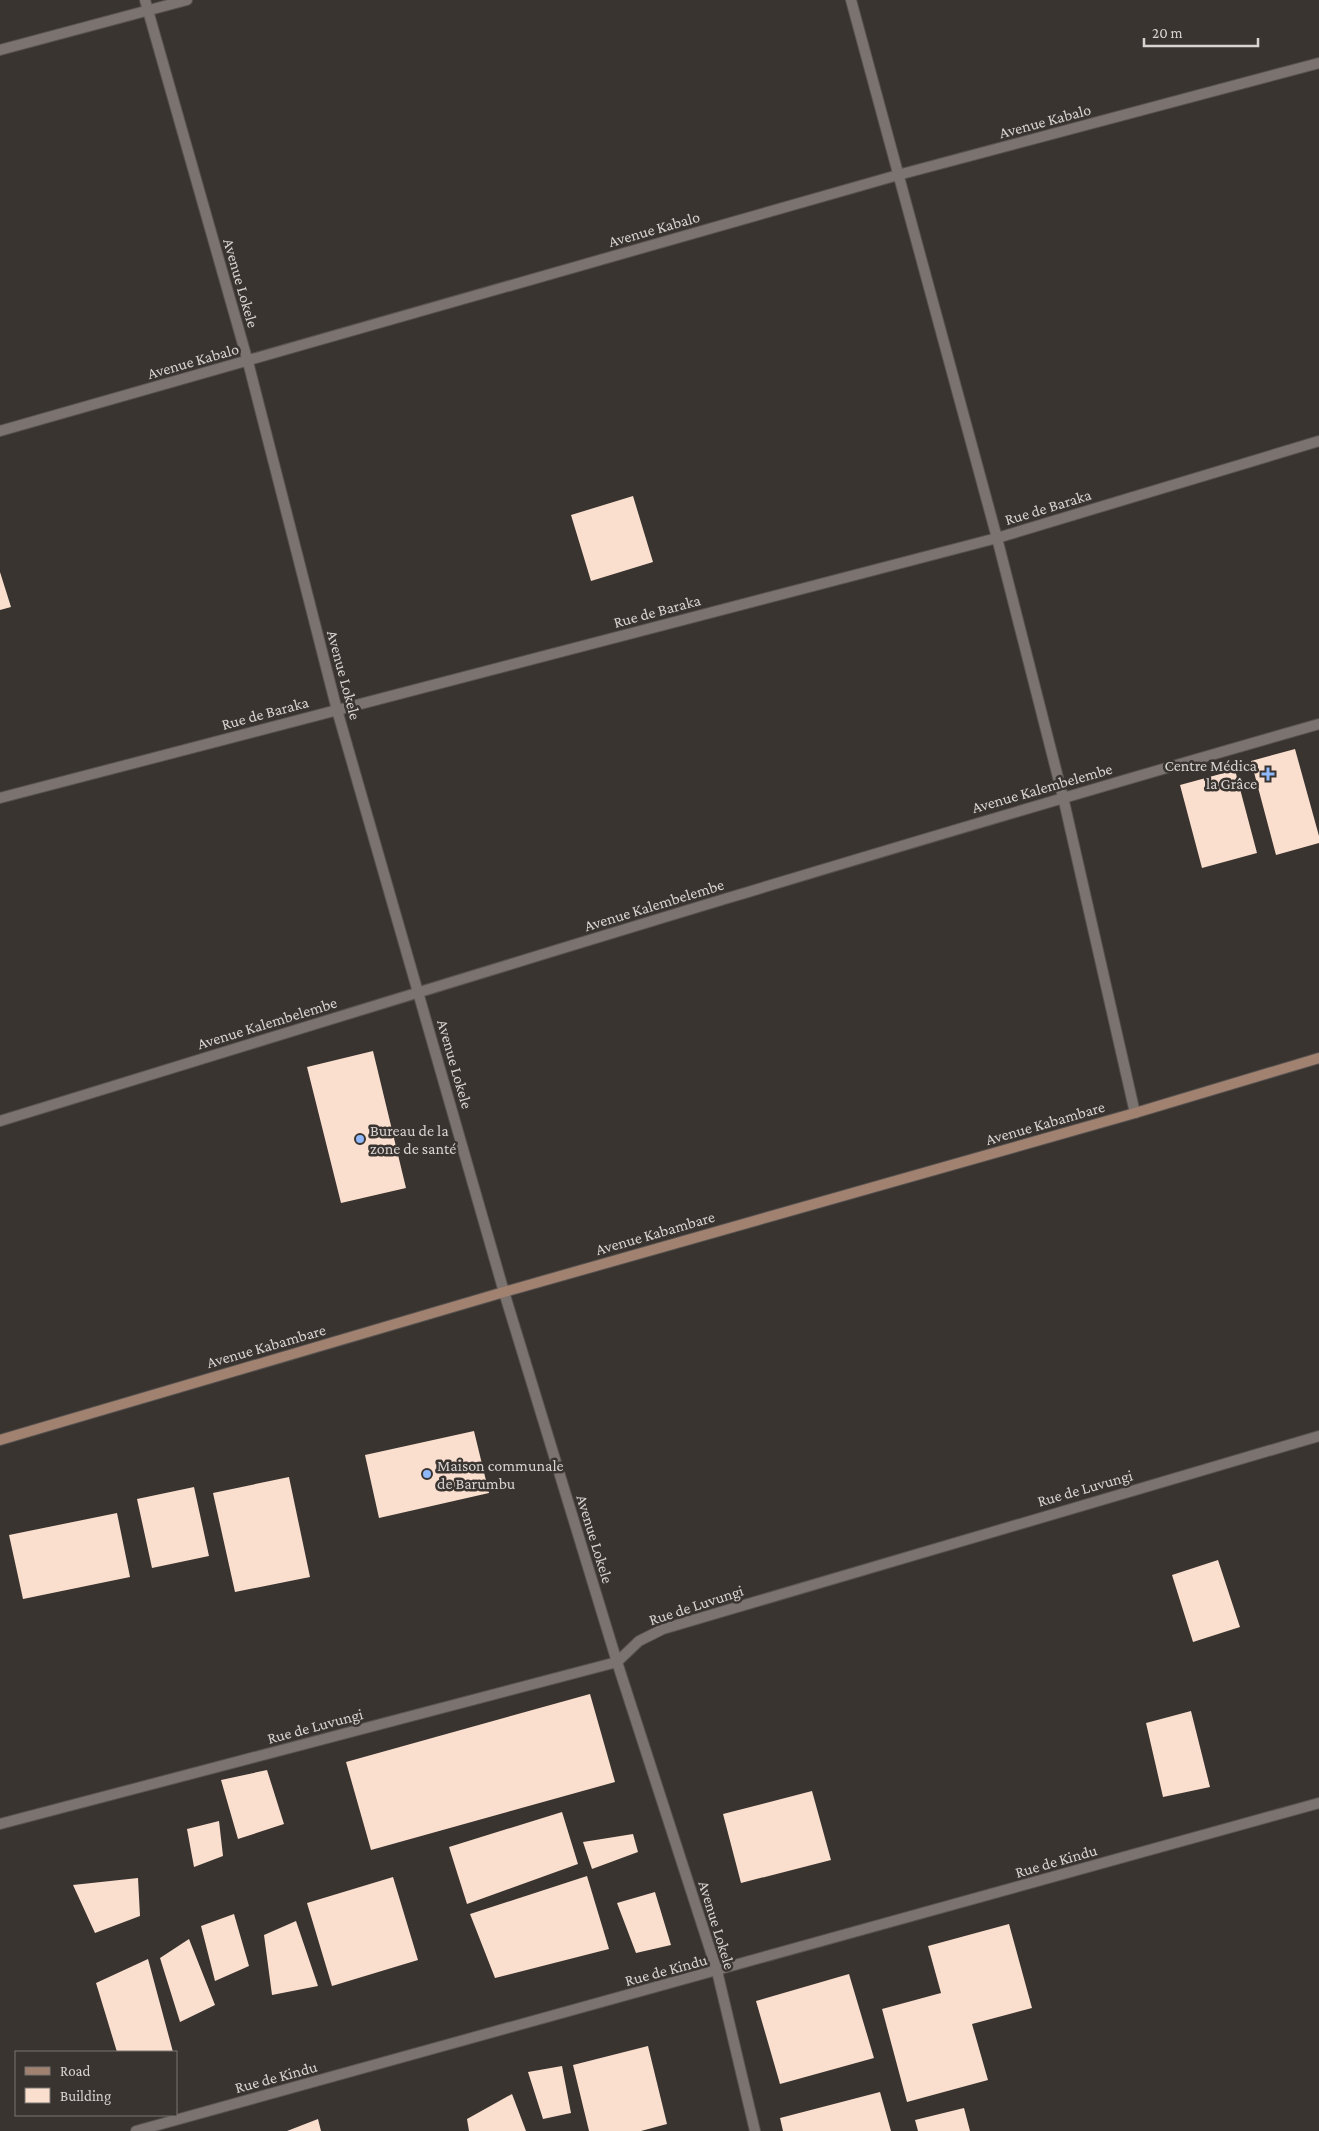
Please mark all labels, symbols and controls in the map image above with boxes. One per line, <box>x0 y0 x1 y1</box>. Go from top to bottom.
scale bar <box>1144 15 1258 47</box>
text: 20 m <box>1152 25 1183 41</box>
street label: Avenue Kabalo <box>997 101 1093 141</box>
street label: Avenue Kabalo <box>606 208 702 250</box>
street label: Avenue Lokele <box>220 237 262 329</box>
street label: Avenue Kabalo <box>145 340 241 382</box>
street label: Rue de Baraka <box>1003 486 1094 528</box>
street label: Rue de Baraka <box>612 591 703 631</box>
street label: Avenue Lokele <box>324 628 364 722</box>
street label: Rue de Baraka <box>220 693 311 733</box>
place label: Centre Médica la Grâce <box>1164 757 1258 792</box>
street label: Avenue Kalembelembe <box>970 760 1114 816</box>
marker: Centre Médica la Grâce <box>1261 767 1275 781</box>
street label: Avenue Kalembelembe <box>582 876 726 934</box>
street label: Avenue Kalembelembe <box>195 994 339 1052</box>
street label: Avenue Lokele <box>434 1018 476 1110</box>
street label: Avenue Kabambare <box>984 1098 1106 1148</box>
place label: Bureau de la zone de santé <box>370 1122 456 1157</box>
marker: Bureau de la zone de santé <box>354 1133 366 1145</box>
street label: Avenue Kabambare <box>594 1208 716 1258</box>
street label: Avenue Kabambare <box>205 1321 327 1371</box>
place label: Maison communale de Barumbu <box>437 1457 564 1492</box>
street label: Rue de Luvungi <box>1035 1466 1135 1511</box>
marker: Maison communale de Barumbu <box>421 1468 433 1480</box>
street label: Avenue Lokele <box>573 1493 617 1585</box>
street label: Rue de Luvungi <box>647 1582 746 1629</box>
street label: Rue de Luvungi <box>265 1705 365 1748</box>
street label: Rue de Kindu <box>1013 1841 1099 1881</box>
street label: Avenue Lokele <box>695 1879 739 1971</box>
street label: Rue de Kindu <box>623 1951 710 1989</box>
legend <box>15 2051 178 2116</box>
street label: Rue de Kindu <box>233 2058 320 2096</box>
text: Road <box>60 2063 91 2079</box>
text: Building <box>60 2088 111 2105</box>

